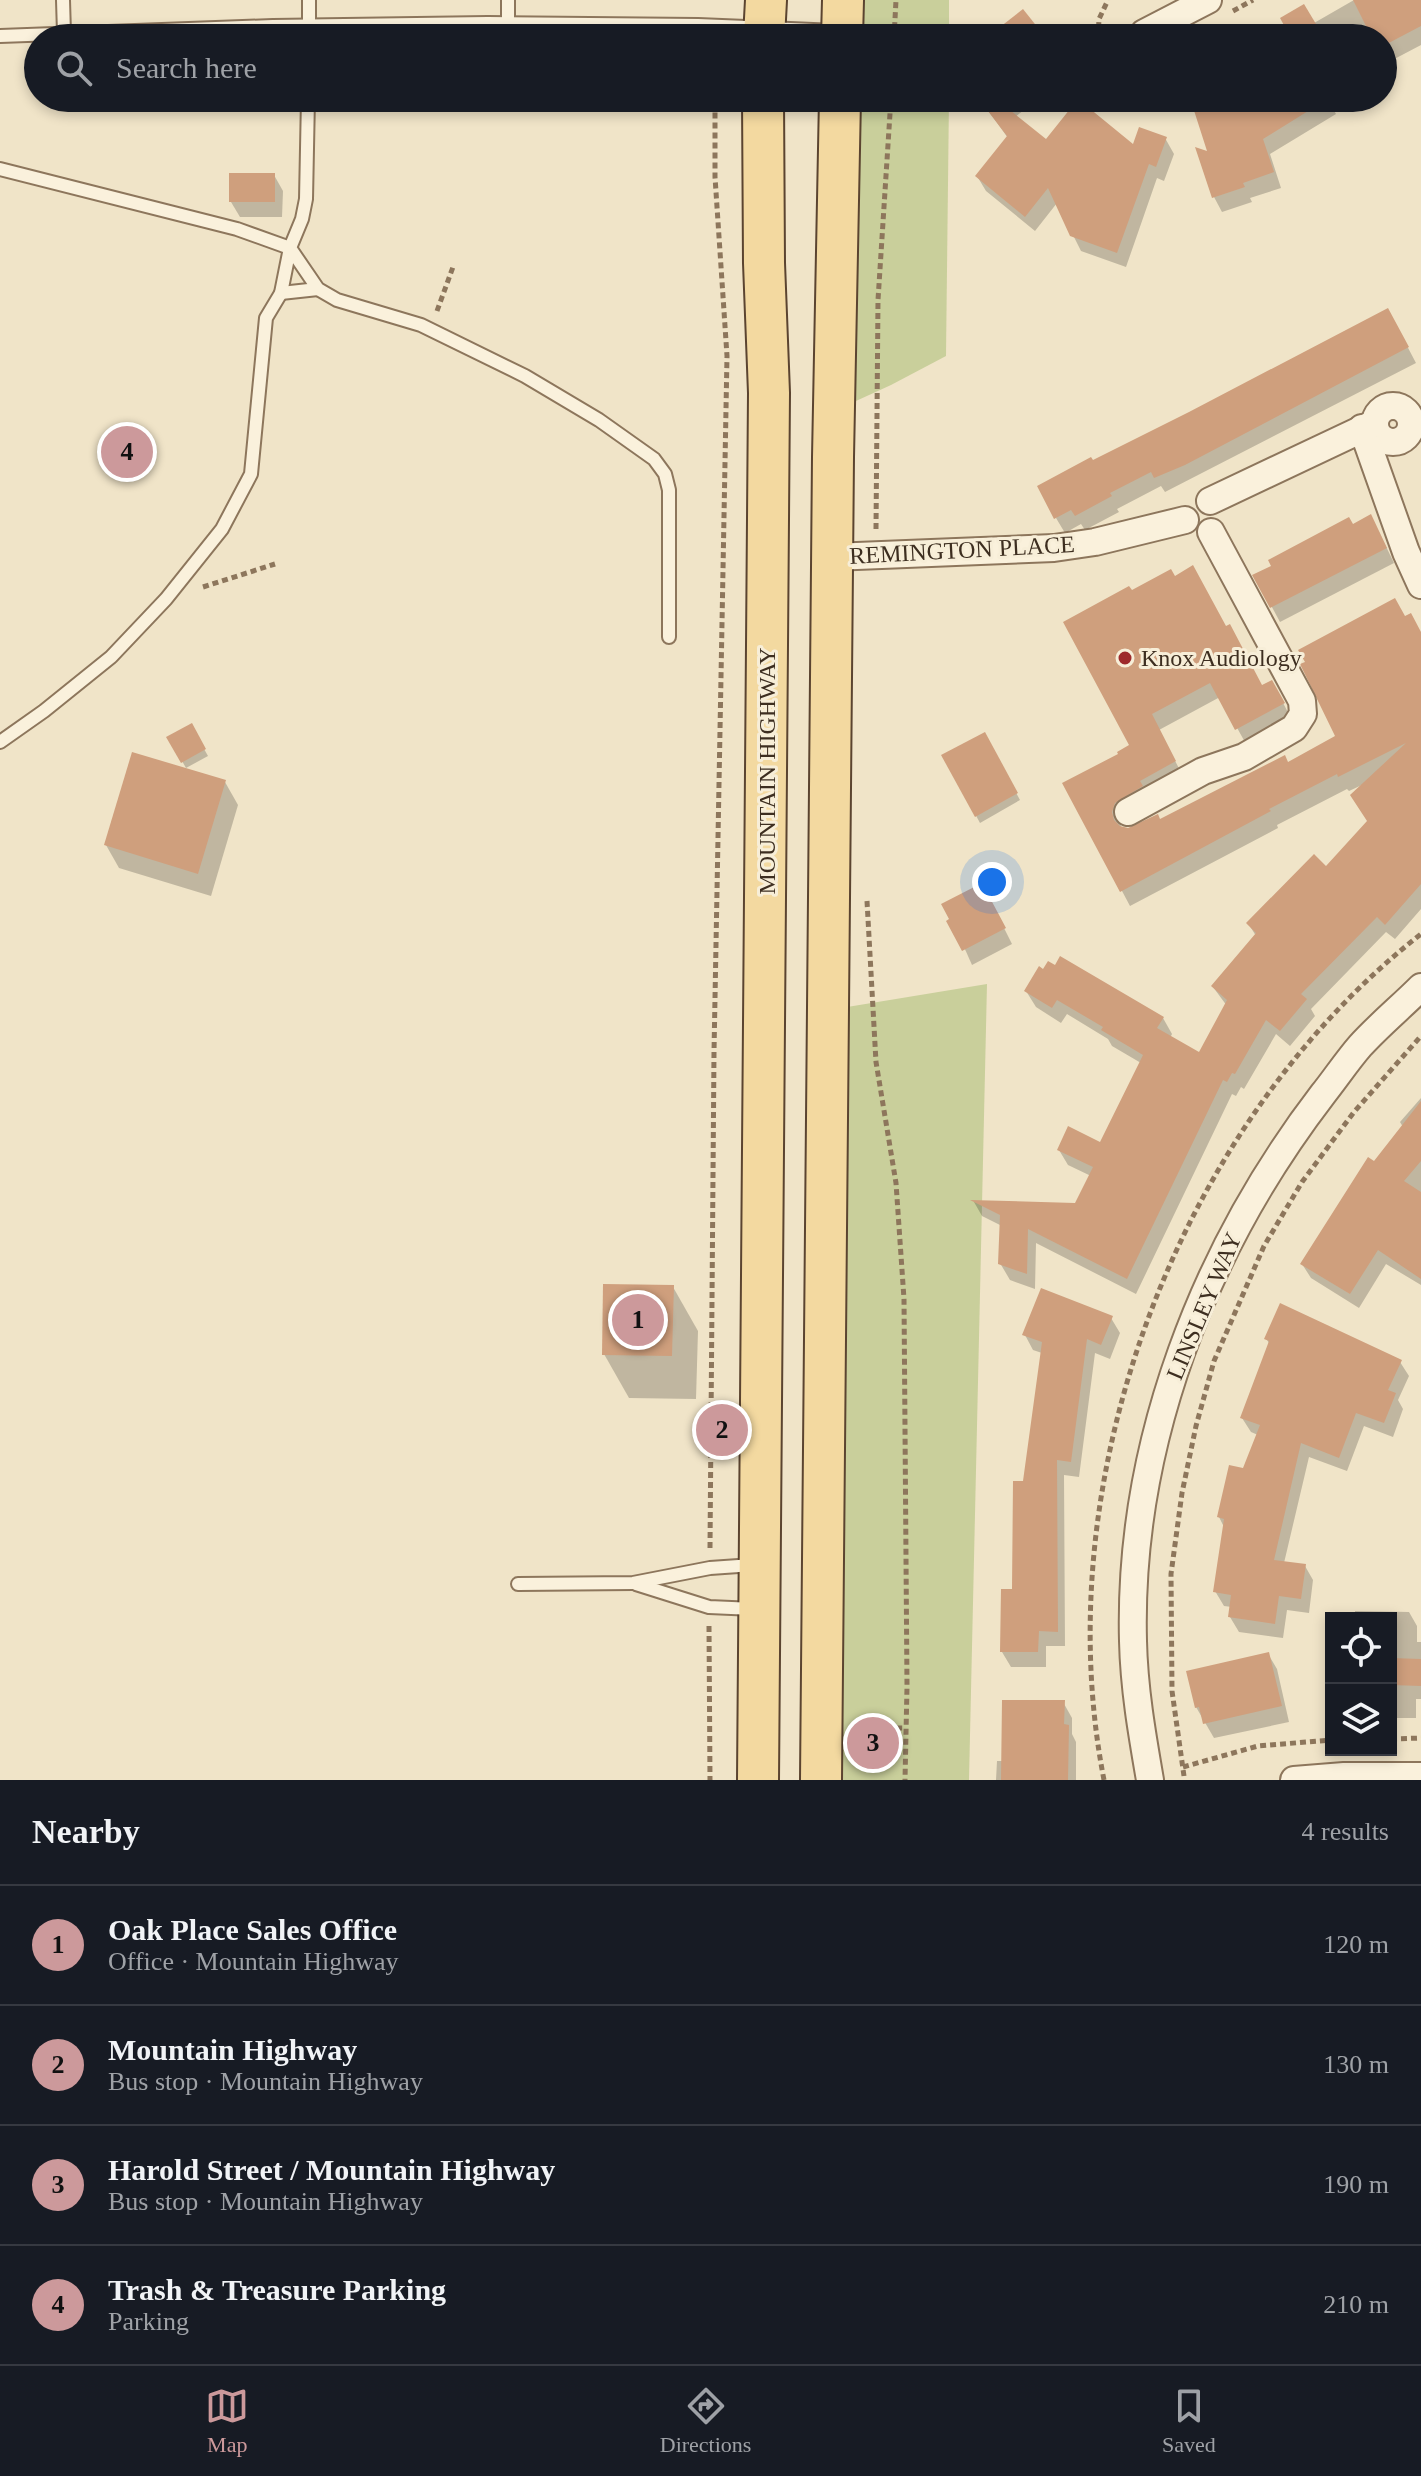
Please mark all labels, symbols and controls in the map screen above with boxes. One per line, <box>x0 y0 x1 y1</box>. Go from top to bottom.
search box <box>24 24 1397 112</box>
icon: search <box>52 46 96 90</box>
text: Search here <box>116 51 257 84</box>
pin: 4 <box>101 422 153 482</box>
street label: REMINGTON PLACE <box>849 531 1075 569</box>
place label: Knox Audiology <box>1141 645 1302 671</box>
street label: MOUNTAIN HIGHWAY <box>754 647 780 895</box>
marker: Knox Audiology <box>1116 649 1134 667</box>
your location <box>972 862 1012 902</box>
street label: LINSLEY WAY <box>1161 1229 1247 1383</box>
pin: 1 <box>612 1290 664 1350</box>
pin: 2 <box>696 1400 748 1460</box>
map controls <box>1325 1612 1397 1756</box>
button: locate <box>1325 1612 1397 1684</box>
button: layers <box>1325 1684 1397 1756</box>
pin: 3 <box>847 1713 899 1773</box>
text: Nearby <box>32 1813 140 1850</box>
text: 4 results <box>1302 1817 1389 1846</box>
text: Oak Place Sales Office <box>108 1913 397 1946</box>
text: 1 <box>52 1930 65 1959</box>
text: 120 m <box>1323 1930 1389 1959</box>
text: Office · Mountain Highway <box>108 1947 399 1976</box>
text: Mountain Highway <box>108 2033 357 2066</box>
text: 2 <box>52 2050 65 2079</box>
text: 130 m <box>1323 2050 1389 2079</box>
text: Bus stop · Mountain Highway <box>108 2067 423 2096</box>
text: Harold Street / Mountain Highway <box>108 2153 555 2186</box>
text: 3 <box>52 2170 65 2199</box>
text: 190 m <box>1323 2170 1389 2199</box>
text: Bus stop · Mountain Highway <box>108 2187 423 2216</box>
text: Trash & Treasure Parking <box>108 2273 446 2306</box>
text: 4 <box>52 2290 65 2319</box>
text: 210 m <box>1323 2290 1389 2319</box>
text: Parking <box>108 2307 189 2336</box>
tab: Map <box>205 2384 249 2458</box>
tab: Directions <box>660 2384 751 2458</box>
tab: Saved <box>1162 2384 1216 2458</box>

